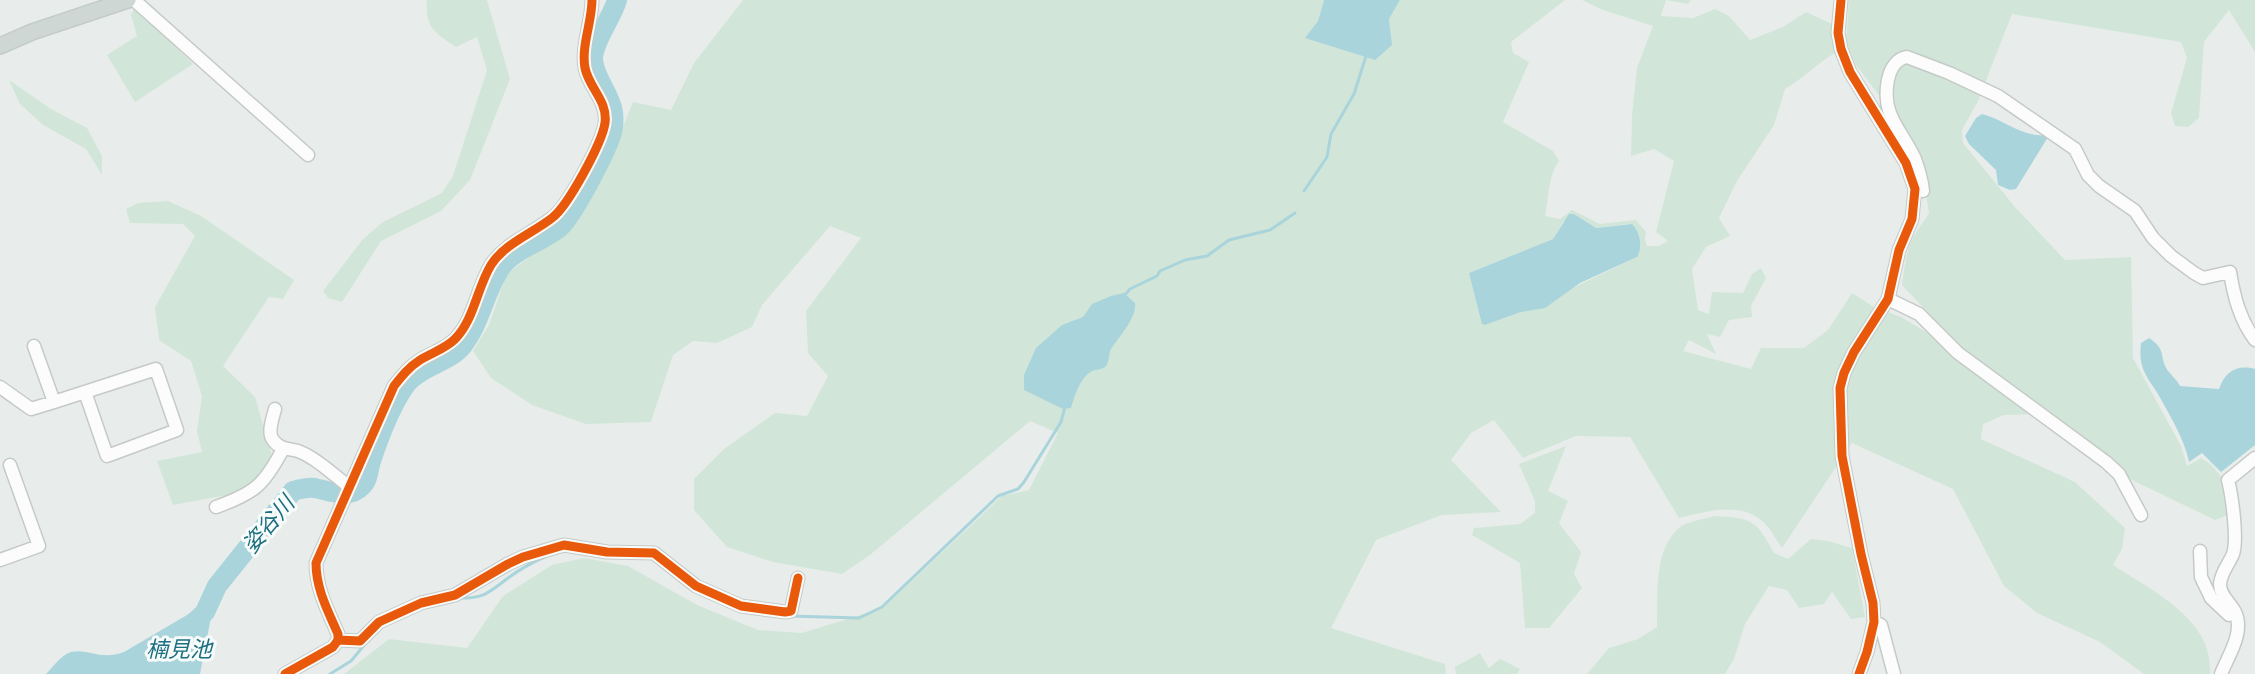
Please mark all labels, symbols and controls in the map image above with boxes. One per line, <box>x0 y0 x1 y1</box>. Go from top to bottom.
water label: 姿谷川 <box>236 488 300 558</box>
water label: 楠見池 <box>146 635 214 662</box>

